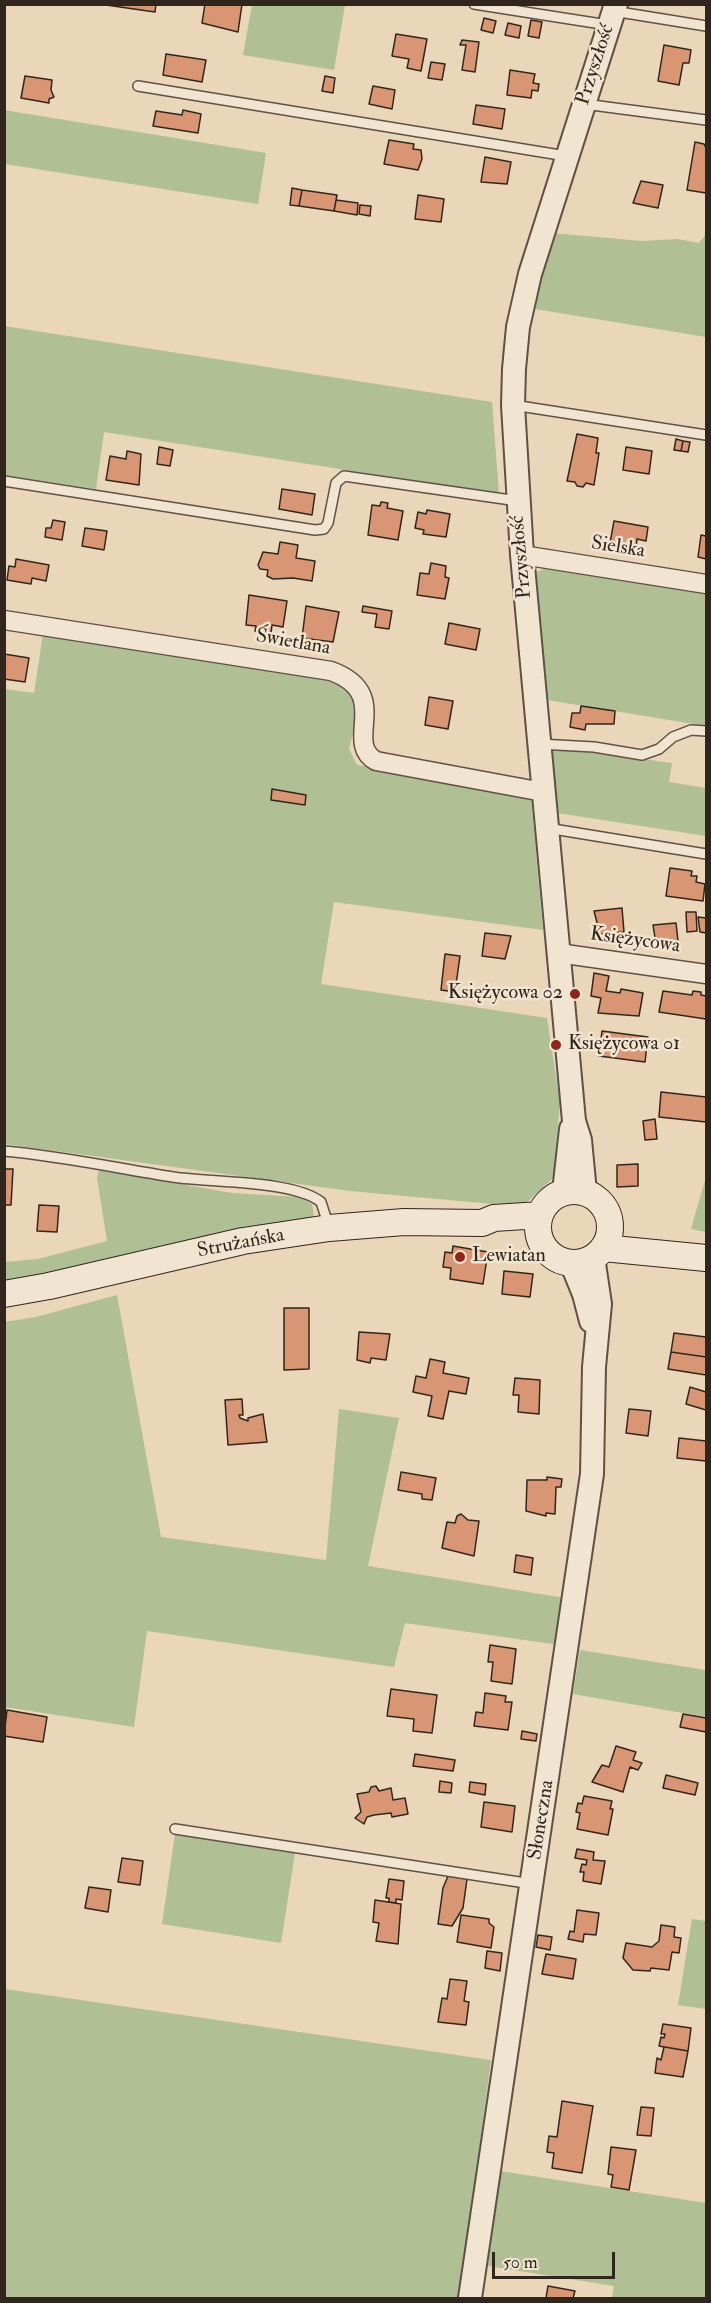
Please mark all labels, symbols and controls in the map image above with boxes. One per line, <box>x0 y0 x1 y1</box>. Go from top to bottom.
street label: Przyszłość <box>572 22 620 108</box>
street label: Przyszłość <box>506 514 538 600</box>
street label: Sielska <box>589 532 647 564</box>
street label: Świetlana <box>254 625 332 661</box>
street label: Księżycowa <box>588 923 682 959</box>
place label: Księżycowa 02 <box>448 982 563 1006</box>
marker: Księżycowa 02 <box>568 987 582 1001</box>
place label: Księżycowa 01 <box>568 1033 680 1057</box>
marker: Księżycowa 01 <box>549 1038 563 1052</box>
street label: Strużańska <box>195 1224 287 1264</box>
place label: Lewiatan <box>472 1245 546 1269</box>
marker: Lewiatan <box>453 1250 467 1264</box>
street label: Słoneczna <box>524 1778 560 1862</box>
scale bar <box>495 2240 618 2278</box>
text: 50 m <box>503 2251 538 2274</box>

